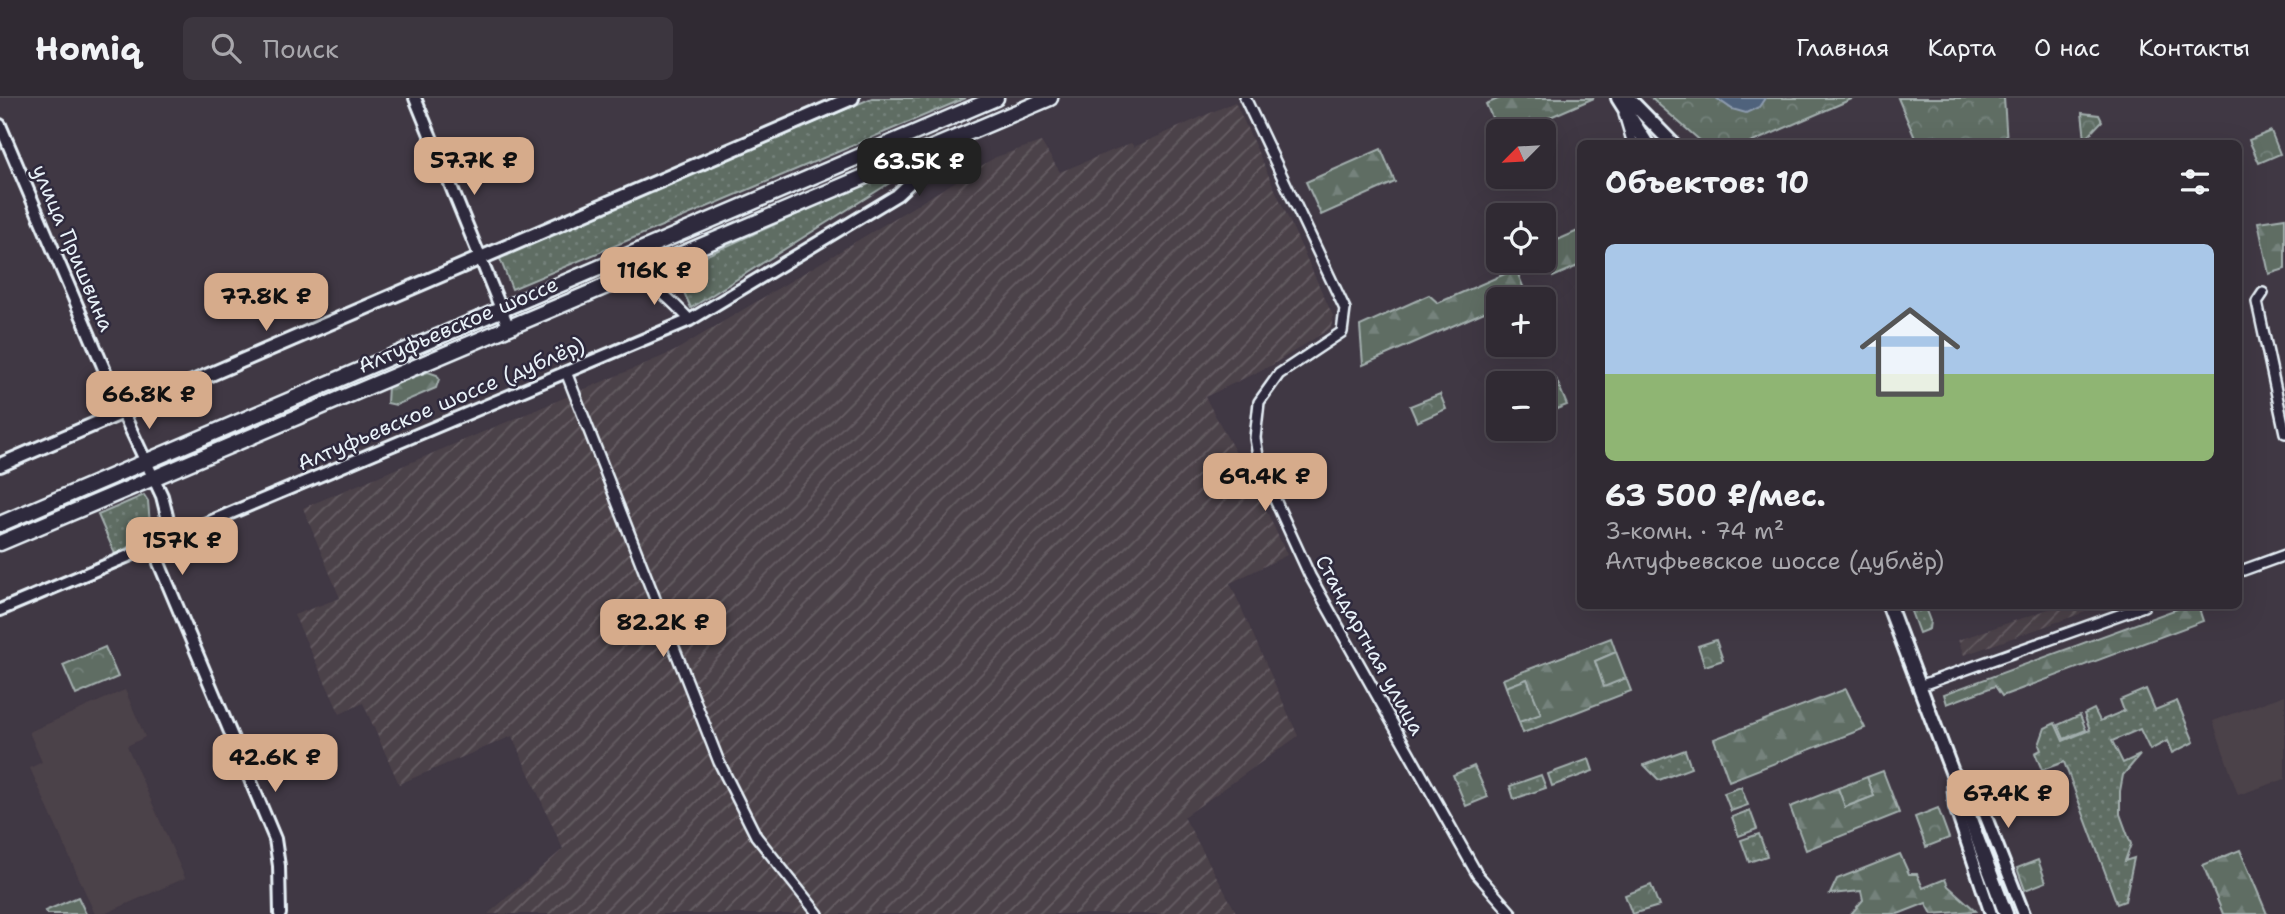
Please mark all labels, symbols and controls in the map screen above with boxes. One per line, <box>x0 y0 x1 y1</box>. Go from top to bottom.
search box <box>183 17 673 80</box>
text: Homiq <box>35 26 141 71</box>
icon: search <box>207 29 245 67</box>
text: Поиск <box>263 31 339 66</box>
text: Главная <box>1796 32 1889 64</box>
text: Карта <box>1927 32 1996 64</box>
text: О нас <box>2034 32 2100 64</box>
text: Контакты <box>2138 32 2250 64</box>
north arrow <box>1486 119 1556 189</box>
map controls <box>1486 119 1556 441</box>
pin: 57.7K ₽ <box>409 138 539 197</box>
pin: 63.5K ₽ <box>854 139 984 198</box>
text: 57.7K ₽ <box>430 145 518 175</box>
text: 63.5K ₽ <box>873 146 965 176</box>
street label: улица Пришвина <box>25 160 121 336</box>
text: Объектов: 10 <box>1605 162 1809 203</box>
icon: filters <box>2176 163 2214 201</box>
button: locate <box>1486 203 1556 273</box>
pin: 116K ₽ <box>597 248 711 307</box>
text: 116K ₽ <box>616 255 692 285</box>
street label: Алтуфьевское шоссе <box>353 270 563 380</box>
pin: 77.8K ₽ <box>201 274 331 333</box>
text: 77.8K ₽ <box>220 281 312 311</box>
button: + <box>1486 287 1556 357</box>
icon: home <box>1847 289 1973 415</box>
street label: Алтуфьевское шоссе (дублёр) <box>293 331 589 477</box>
button: − <box>1486 371 1556 441</box>
pin: 66.8K ₽ <box>84 372 214 431</box>
text: 66.8K ₽ <box>102 379 196 409</box>
pin: 69.4K ₽ <box>1200 454 1330 513</box>
text: 69.4K ₽ <box>1219 461 1311 491</box>
text: 63 500 ₽/мес. <box>1605 475 1826 516</box>
text: 3-комн. · 74 m² <box>1605 516 1784 546</box>
pin: 157K ₽ <box>125 518 239 577</box>
text: 157K ₽ <box>142 525 222 555</box>
text: Алтуфьевское шоссе (дублёр) <box>1605 546 1944 576</box>
street label: Стандартная улица <box>1309 550 1431 740</box>
pin: 82.2K ₽ <box>598 600 728 659</box>
text: 82.2K ₽ <box>616 607 710 637</box>
pin: 42.6K ₽ <box>210 734 340 794</box>
text: 42.6K ₽ <box>229 742 321 772</box>
pin: 67.4K ₽ <box>1943 770 2073 830</box>
text: 67.4K ₽ <box>1963 778 2053 808</box>

